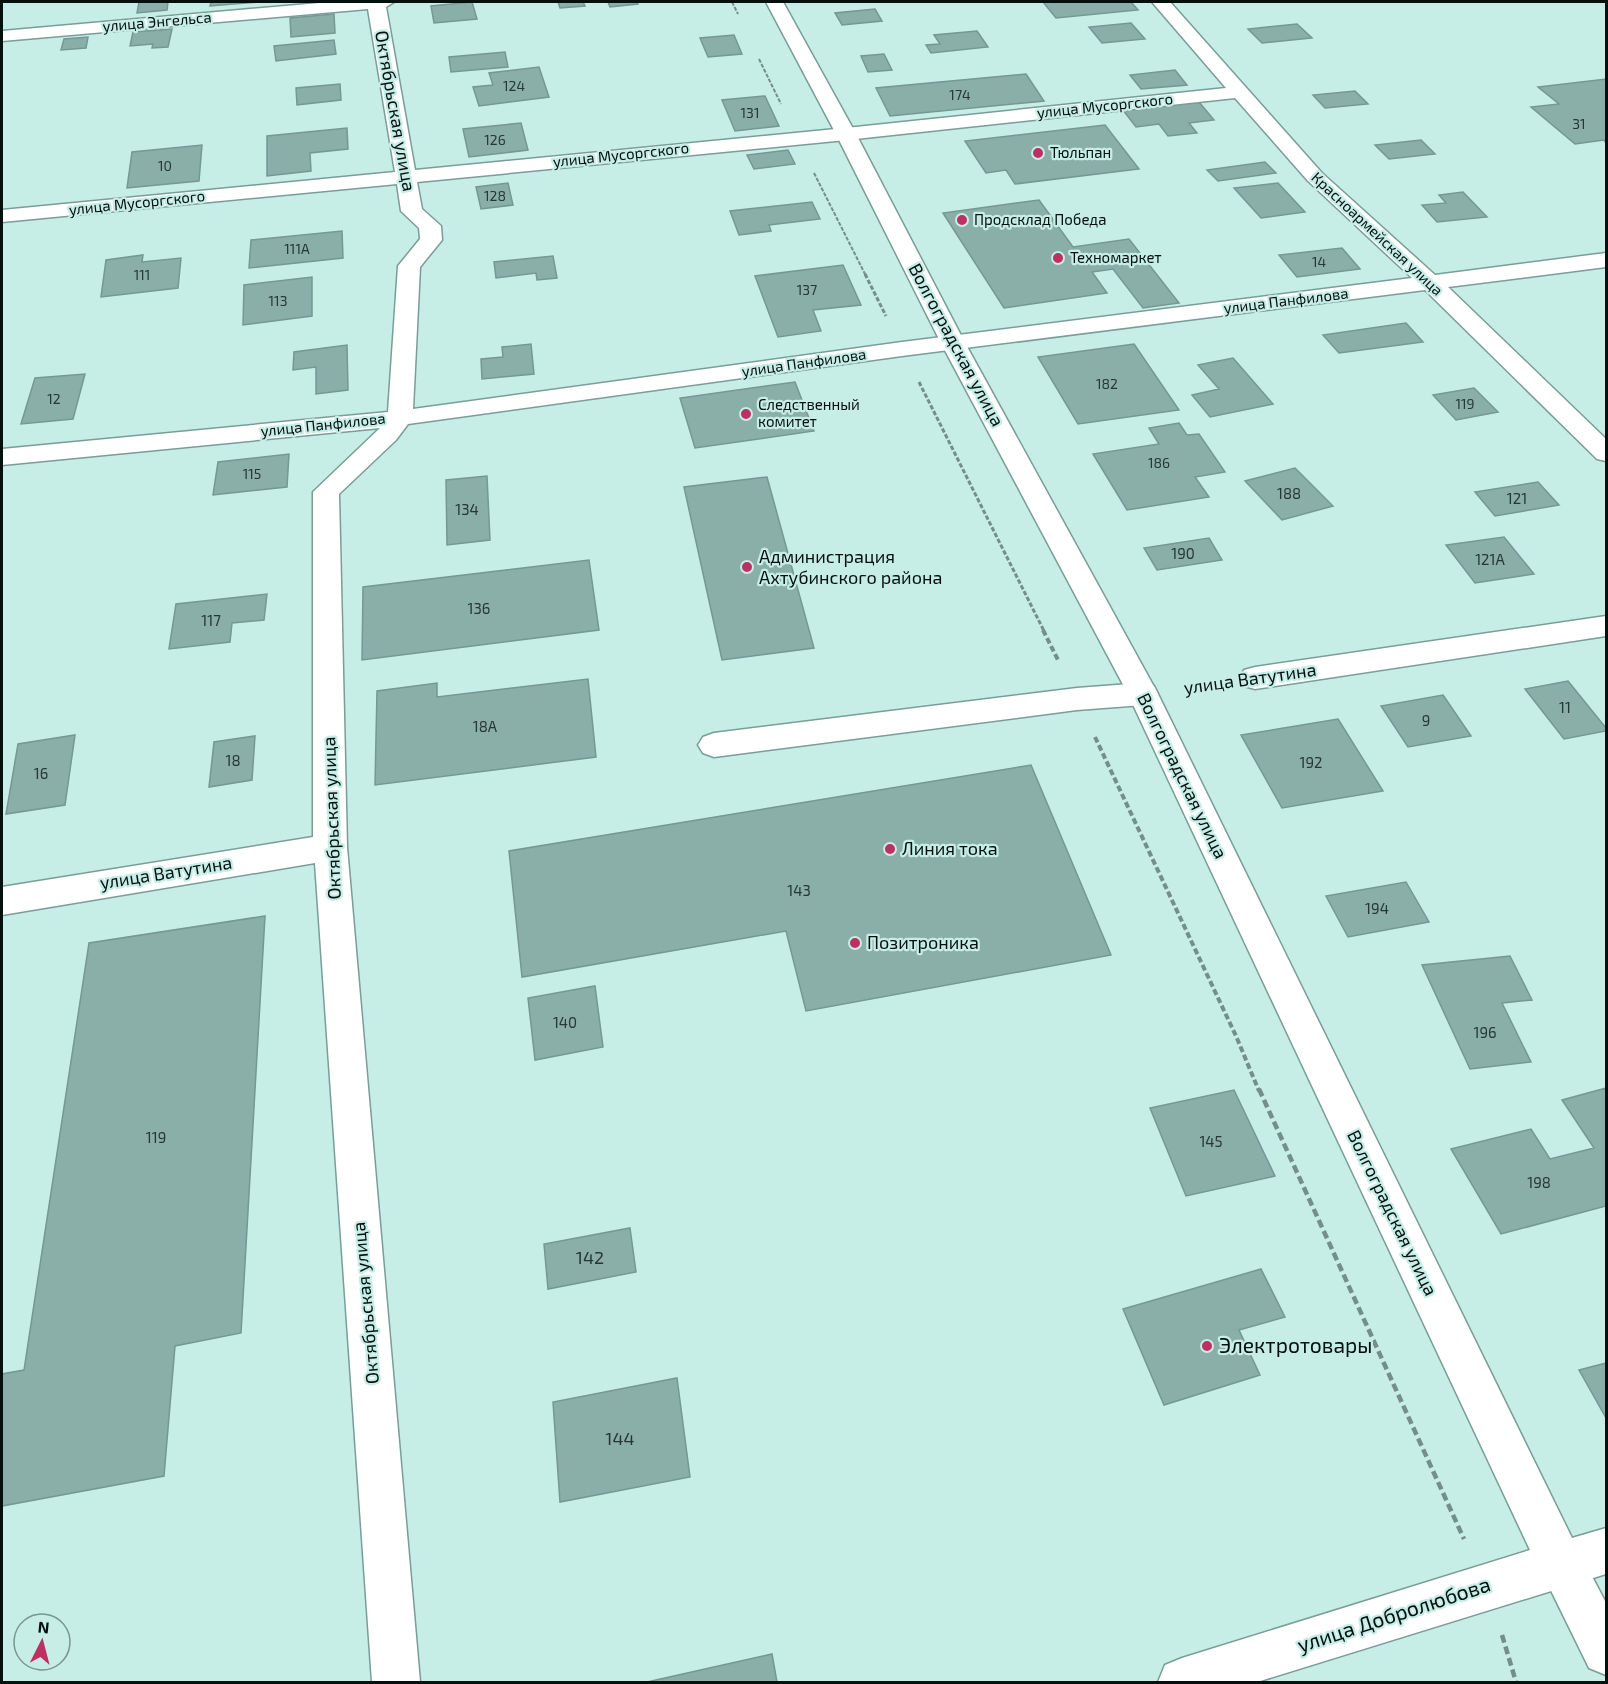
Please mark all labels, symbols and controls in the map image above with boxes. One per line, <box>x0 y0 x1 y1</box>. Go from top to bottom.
street label: улица Энгельса <box>102 7 212 36</box>
street label: Октябрьская улица <box>371 29 421 193</box>
house number: 124 <box>503 77 525 94</box>
house number: 174 <box>949 86 971 103</box>
street label: улица Мусоргского <box>1036 89 1174 122</box>
house number: 131 <box>741 104 759 121</box>
house number: 31 <box>1572 115 1586 132</box>
house number: 126 <box>484 131 506 148</box>
street label: улица Мусоргского <box>552 138 690 171</box>
place label: Тюльпан <box>1050 143 1111 161</box>
marker: Тюльпан <box>1031 146 1045 160</box>
house number: 10 <box>158 157 172 174</box>
street label: Красноармейская улица <box>1308 168 1447 300</box>
street label: улица Мусоргского <box>68 186 206 219</box>
house number: 128 <box>484 187 506 204</box>
place label: Продсклад Победа <box>974 210 1106 228</box>
marker: Продсклад Победа <box>955 213 969 227</box>
house number: 111А <box>284 240 310 257</box>
place label: Техномаркет <box>1070 248 1162 266</box>
marker: Техномаркет <box>1051 251 1065 265</box>
house number: 14 <box>1312 253 1326 270</box>
street label: Волгоградская улица <box>905 259 1009 430</box>
house number: 111 <box>134 266 150 283</box>
house number: 137 <box>797 281 817 298</box>
street label: улица Панфилова <box>1223 283 1349 318</box>
house number: 113 <box>269 292 287 309</box>
street label: улица Панфилова <box>740 344 867 381</box>
house number: 182 <box>1096 375 1118 392</box>
house number: 12 <box>47 390 61 407</box>
place label: Следственный комитет <box>758 395 860 430</box>
house number: 119 <box>1455 395 1475 412</box>
marker: Следственный комитет <box>739 407 753 421</box>
street label: улица Панфилова <box>260 408 386 441</box>
house number: 186 <box>1148 454 1170 471</box>
house number: 115 <box>243 465 261 482</box>
house number: 188 <box>1277 484 1301 502</box>
house number: 121 <box>1507 489 1527 507</box>
house number: 134 <box>455 500 479 518</box>
house number: 190 <box>1171 544 1195 562</box>
place label: Администрация Ахтубинского района <box>759 545 942 588</box>
house number: 121А <box>1475 550 1506 568</box>
marker: Администрация Ахтубинского района <box>740 560 754 574</box>
house number: 136 <box>468 599 490 617</box>
house number: 117 <box>201 611 221 629</box>
street label: улица Ватутина <box>1182 658 1318 698</box>
street label: Волгоградская улица <box>1133 689 1233 862</box>
house number: 11 <box>1559 698 1571 716</box>
house number: 9 <box>1422 711 1430 729</box>
house number: 18А <box>473 717 498 735</box>
street label: Октябрьская улица <box>317 736 345 900</box>
house number: 18 <box>225 751 241 769</box>
house number: 192 <box>1300 753 1322 771</box>
house number: 16 <box>34 764 48 782</box>
place label: Линия тока <box>902 837 998 859</box>
marker: Линия тока <box>883 842 897 856</box>
street label: улица Ватутина <box>98 851 234 893</box>
house number: 143 <box>787 881 811 899</box>
house number: 194 <box>1365 899 1389 917</box>
place label: Позитроника <box>867 931 979 953</box>
marker: Позитроника <box>848 936 862 950</box>
house number: 140 <box>553 1013 577 1031</box>
house number: 196 <box>1473 1023 1497 1041</box>
street label: Волгоградская улица <box>1343 1126 1443 1299</box>
house number: 119 <box>146 1128 166 1146</box>
house number: 145 <box>1199 1132 1223 1150</box>
house number: 198 <box>1527 1173 1551 1191</box>
street label: Октябрьская улица <box>347 1221 383 1385</box>
house number: 142 <box>576 1246 604 1268</box>
place label: Электротовары <box>1219 1332 1372 1357</box>
marker: Электротовары <box>1200 1339 1214 1353</box>
house number: 144 <box>605 1427 635 1449</box>
street label: улица Добролюбова <box>1294 1571 1494 1658</box>
north arrow <box>12 1612 72 1672</box>
text: N <box>37 1617 50 1637</box>

